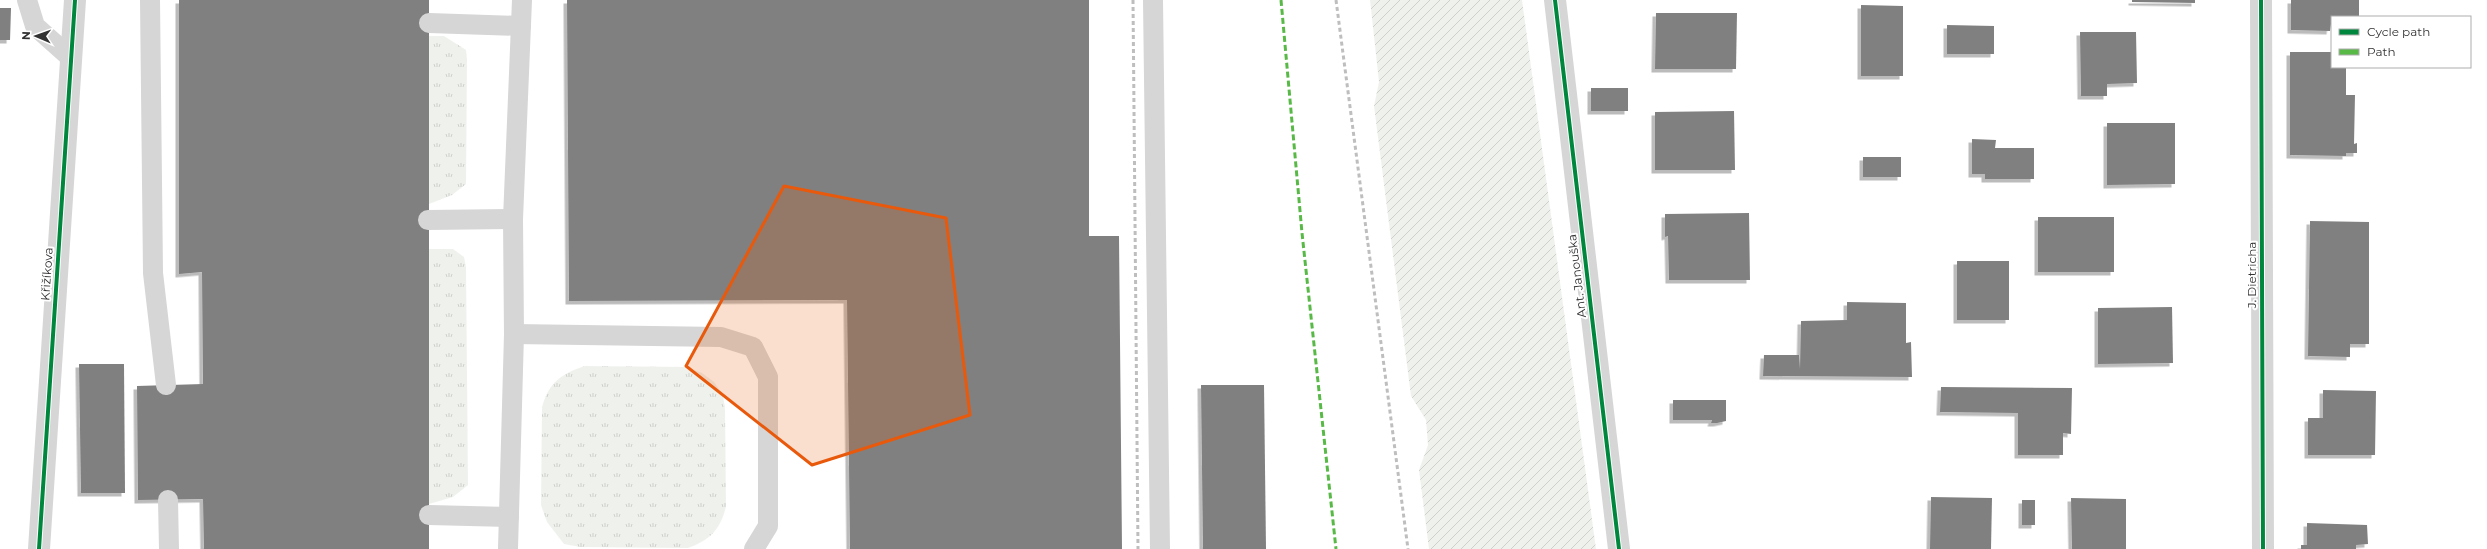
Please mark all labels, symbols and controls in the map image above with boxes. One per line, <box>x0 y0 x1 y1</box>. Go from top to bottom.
north arrow <box>16 16 56 56</box>
legend <box>2331 16 2471 68</box>
text: Cycle path <box>2367 24 2430 39</box>
text: N <box>19 31 33 40</box>
text: Path <box>2367 44 2396 59</box>
street label: Ant. Janouška <box>1564 233 1589 319</box>
street label: J. Dietricha <box>2244 242 2259 309</box>
street label: Křižíkova <box>37 247 56 301</box>

